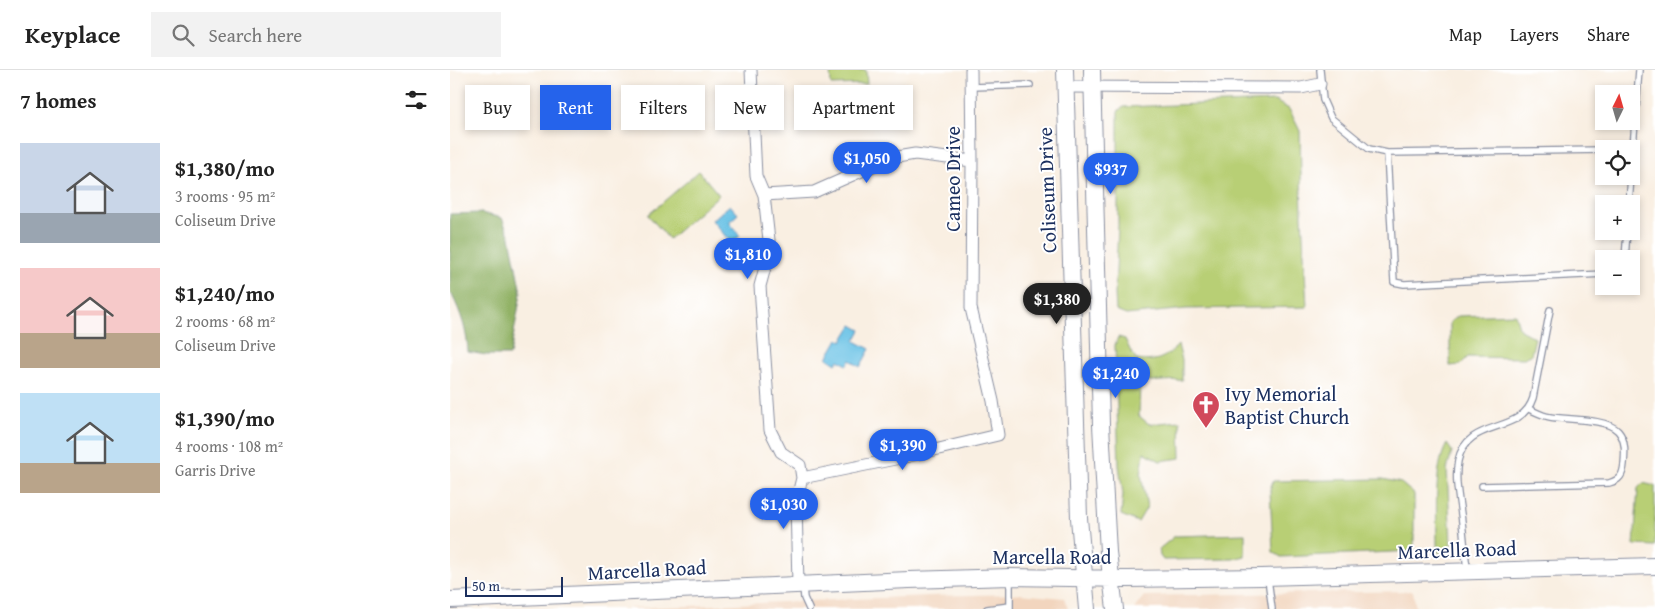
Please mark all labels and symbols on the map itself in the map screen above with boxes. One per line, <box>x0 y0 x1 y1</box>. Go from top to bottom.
north arrow <box>1595 85 1640 130</box>
street label: Cameo Drive <box>938 126 967 232</box>
street label: Coliseum Drive <box>1030 127 1063 254</box>
pin: $1,050 <box>826 142 908 184</box>
pin: $937 <box>1081 152 1141 195</box>
pin: $1,810 <box>707 238 789 280</box>
pin: $1,380 <box>1016 282 1098 325</box>
pin: $1,240 <box>1075 356 1157 399</box>
place label: Ivy Memorial Baptist Church <box>1225 379 1349 431</box>
church icon: Ivy Memorial Baptist Church <box>1191 390 1221 429</box>
pin: $1,390 <box>862 428 944 471</box>
pin: $1,030 <box>743 488 825 530</box>
street label: Marcella Road <box>1397 533 1517 566</box>
street label: Marcella Road <box>993 542 1112 571</box>
street label: Marcella Road <box>587 552 707 587</box>
scale bar <box>465 574 562 597</box>

